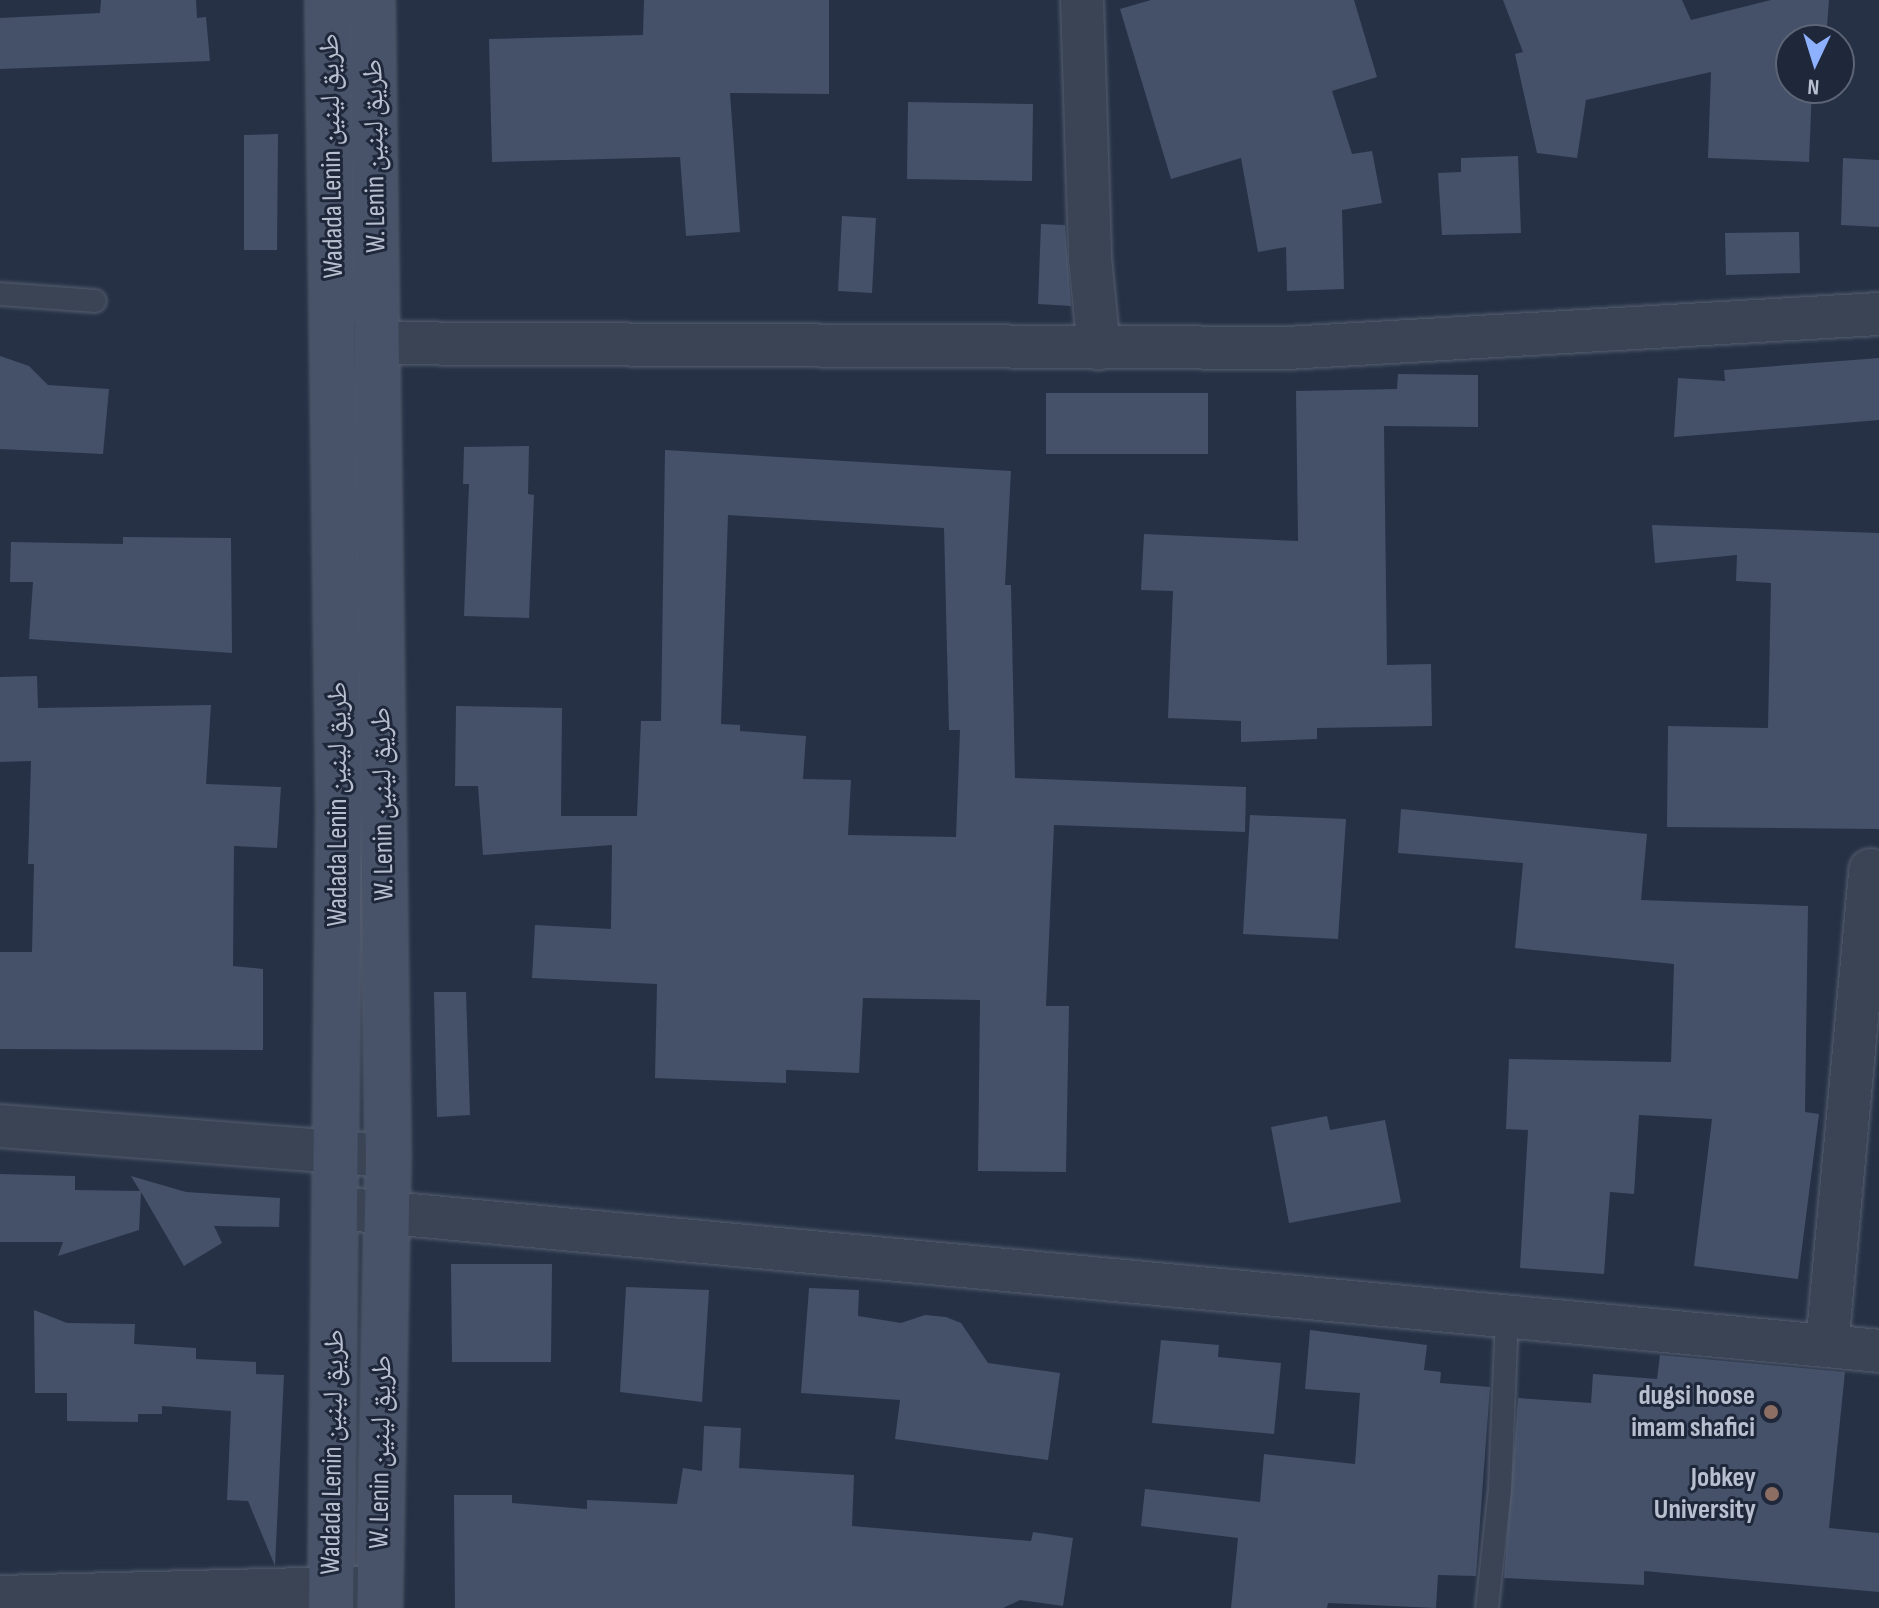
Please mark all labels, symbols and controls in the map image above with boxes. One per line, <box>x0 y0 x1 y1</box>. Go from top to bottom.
north arrow <box>1775 24 1855 104</box>
street label: Wadada Lenin طريق لينين <box>313 33 351 279</box>
street label: W. Lenin طريق لينين <box>357 59 393 253</box>
text: N <box>1807 73 1820 100</box>
street label: Wadada Lenin طريق لينين <box>321 681 355 927</box>
street label: W. Lenin طريق لينين <box>365 707 401 901</box>
street label: Wadada Lenin طريق لينين <box>314 1329 352 1575</box>
street label: W. Lenin طريق لينين <box>363 1355 399 1549</box>
place label: dugsi hoose imam shafici <box>1631 1379 1755 1445</box>
marker: dugsi hoose imam shafici <box>1762 1403 1780 1421</box>
place label: Jobkey University <box>1654 1461 1756 1527</box>
marker: Jobkey University <box>1763 1485 1781 1503</box>

